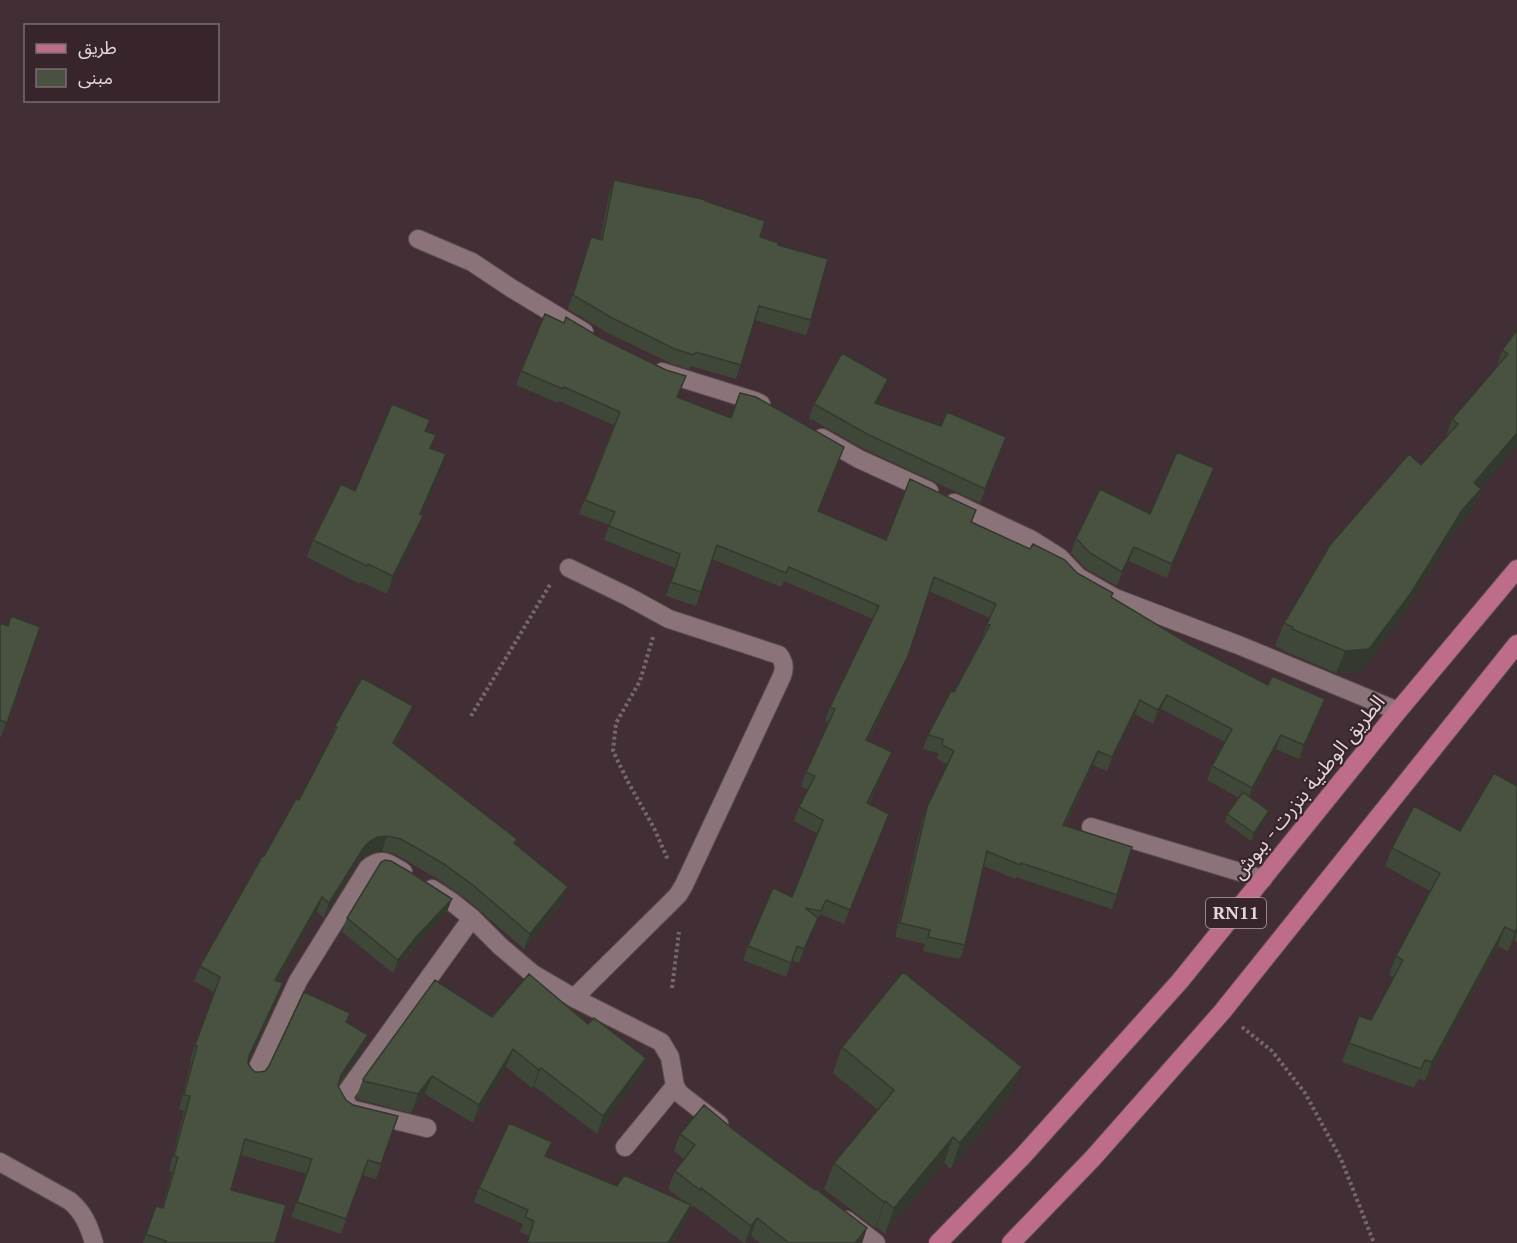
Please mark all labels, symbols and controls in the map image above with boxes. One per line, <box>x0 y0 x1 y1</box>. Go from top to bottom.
legend <box>24 24 219 102</box>
text: طريق <box>78 35 117 59</box>
text: مبنى <box>78 65 113 89</box>
street label: الطريق الوطنية بنزرت - ببوش <box>1225 689 1391 885</box>
road number: RN11 <box>1206 898 1266 928</box>

